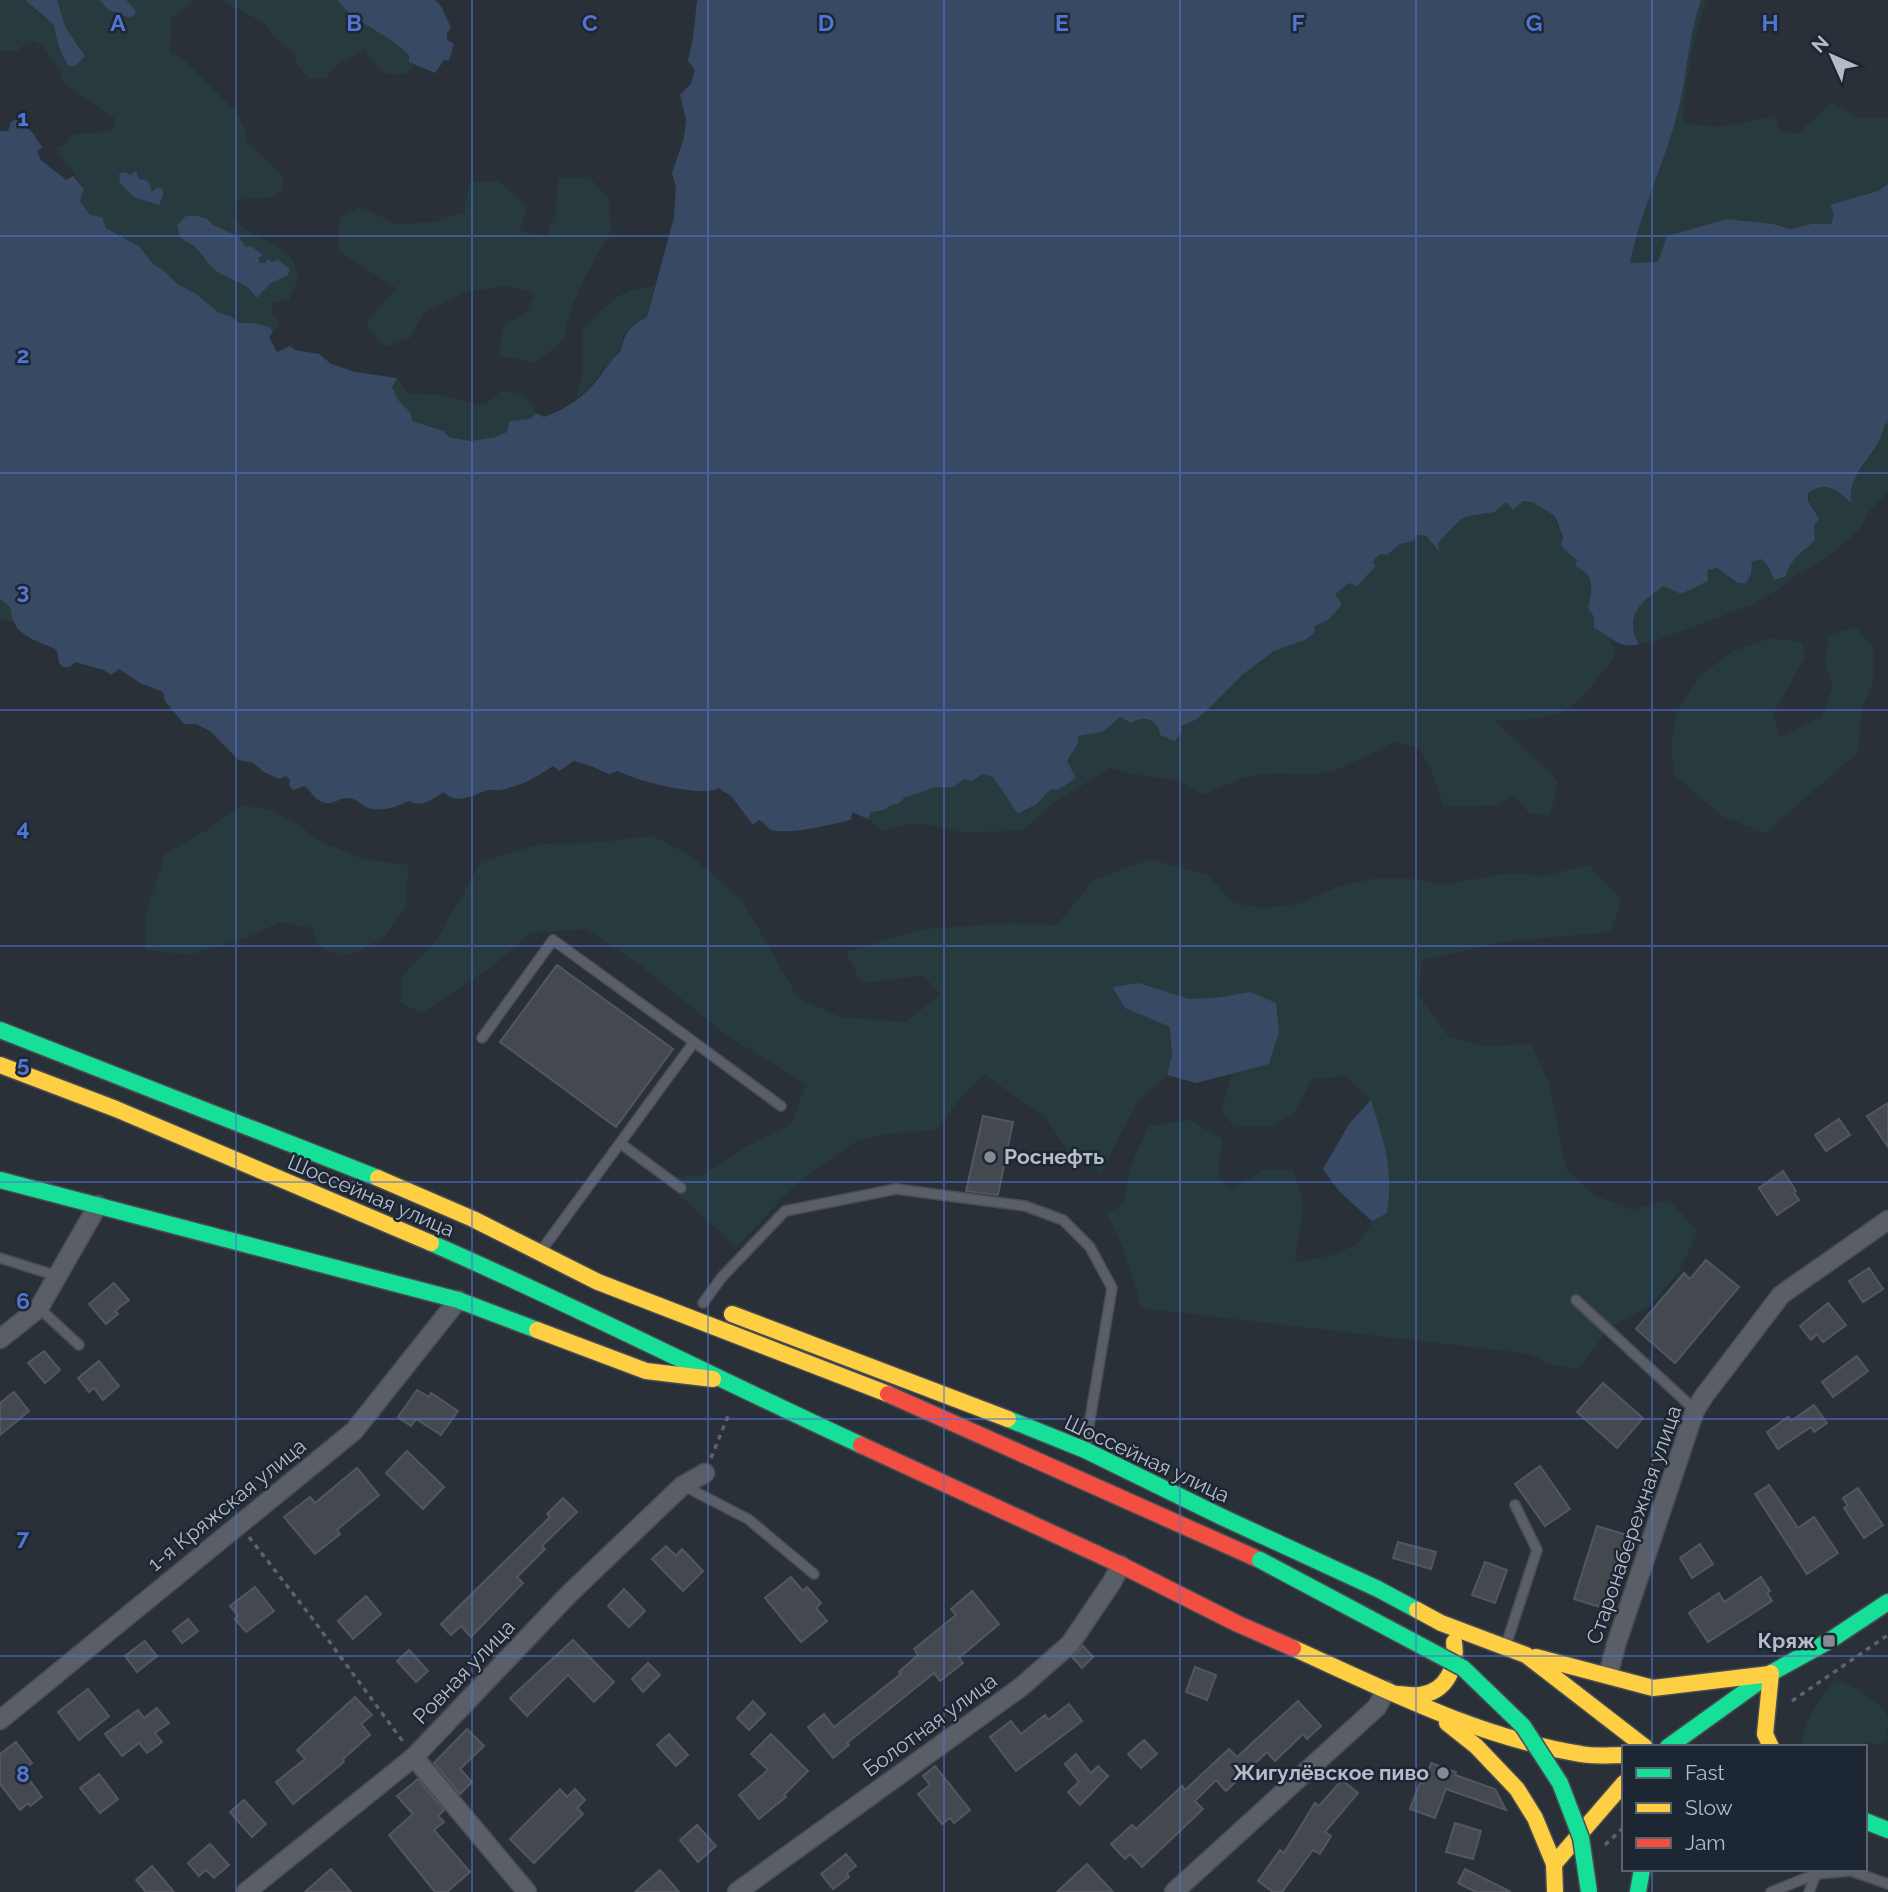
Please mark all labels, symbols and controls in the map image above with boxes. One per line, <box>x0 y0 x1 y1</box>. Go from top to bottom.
text: A <box>110 9 126 36</box>
text: B <box>346 9 362 36</box>
text: C <box>582 9 598 36</box>
text: D <box>818 9 834 36</box>
text: E <box>1055 9 1069 36</box>
text: F <box>1291 9 1305 36</box>
text: G <box>1526 9 1542 36</box>
text: H <box>1761 9 1779 36</box>
north arrow <box>1797 21 1867 91</box>
text: N <box>1807 31 1833 57</box>
text: 1 <box>17 104 29 131</box>
text: 2 <box>17 341 29 368</box>
text: 3 <box>17 577 29 604</box>
text: 4 <box>16 814 30 841</box>
text: 5 <box>17 1050 30 1077</box>
place label: Роснефть <box>1004 1144 1104 1169</box>
street label: Шоссейная улица <box>284 1149 458 1242</box>
marker: Роснефть <box>982 1149 998 1165</box>
text: 6 <box>16 1287 30 1314</box>
street label: Старонабережная улица <box>1581 1402 1686 1647</box>
street label: Шоссейная улица <box>1061 1409 1234 1508</box>
street label: 1-я Кряжская улица <box>142 1433 311 1576</box>
text: 7 <box>17 1523 30 1550</box>
street label: Ровная улица <box>408 1614 520 1729</box>
place label: Кряж <box>1757 1628 1815 1653</box>
marker: Кряж <box>1821 1633 1837 1649</box>
street label: Болотная улица <box>858 1668 1002 1782</box>
legend <box>1622 1745 1867 1871</box>
text: 8 <box>16 1760 30 1787</box>
place label: Жигулёвское пиво <box>1233 1760 1429 1785</box>
text: Fast <box>1685 1760 1725 1785</box>
marker: Жигулёвское пиво <box>1435 1765 1451 1781</box>
text: Slow <box>1685 1795 1733 1820</box>
text: Jam <box>1685 1830 1726 1855</box>

